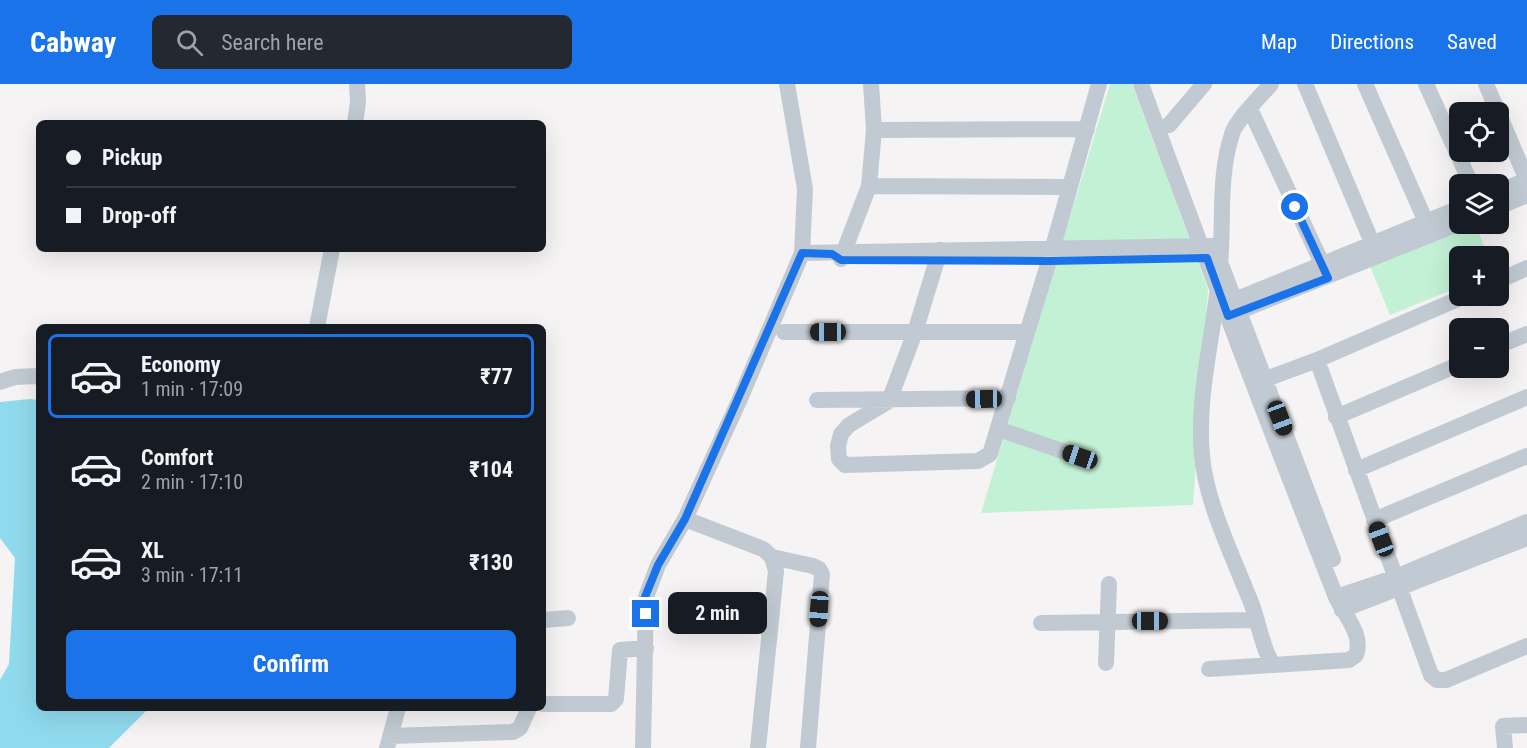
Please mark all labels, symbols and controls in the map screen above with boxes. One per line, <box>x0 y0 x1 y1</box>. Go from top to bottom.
search box <box>152 15 572 69</box>
text: Cabway <box>30 26 116 59</box>
icon: search <box>173 26 206 59</box>
text: Search here <box>221 30 324 55</box>
text: Map <box>1261 30 1297 54</box>
text: Directions <box>1330 30 1414 54</box>
text: Saved <box>1447 30 1497 54</box>
map controls <box>1449 102 1509 378</box>
button: locate <box>1449 102 1509 162</box>
text: Pickup <box>102 145 162 170</box>
button: layers <box>1449 174 1509 234</box>
route start <box>1281 193 1308 220</box>
text: Drop-off <box>102 203 176 228</box>
button: + <box>1449 246 1509 306</box>
button: − <box>1449 318 1509 378</box>
car <box>810 323 846 341</box>
icon: car <box>69 349 123 403</box>
text: Economy <box>141 352 221 377</box>
text: ₹77 <box>480 364 513 389</box>
text: 1 min · 17:09 <box>141 377 243 401</box>
car <box>966 390 1002 408</box>
car <box>1265 398 1295 438</box>
icon: car <box>69 442 123 496</box>
car <box>1060 443 1100 471</box>
text: Comfort <box>141 445 214 470</box>
text: ₹104 <box>469 457 513 482</box>
text: 2 min · 17:10 <box>141 470 243 494</box>
car <box>1366 519 1396 559</box>
icon: car <box>69 535 123 589</box>
text: XL <box>141 538 164 563</box>
text: ₹130 <box>469 550 513 575</box>
text: 3 min · 17:11 <box>141 563 243 587</box>
car <box>809 590 829 628</box>
callout: 2 min <box>667 593 766 635</box>
route end <box>632 600 659 627</box>
text: 2 min <box>695 601 740 625</box>
car <box>1132 612 1168 630</box>
button: Confirm <box>66 630 516 699</box>

